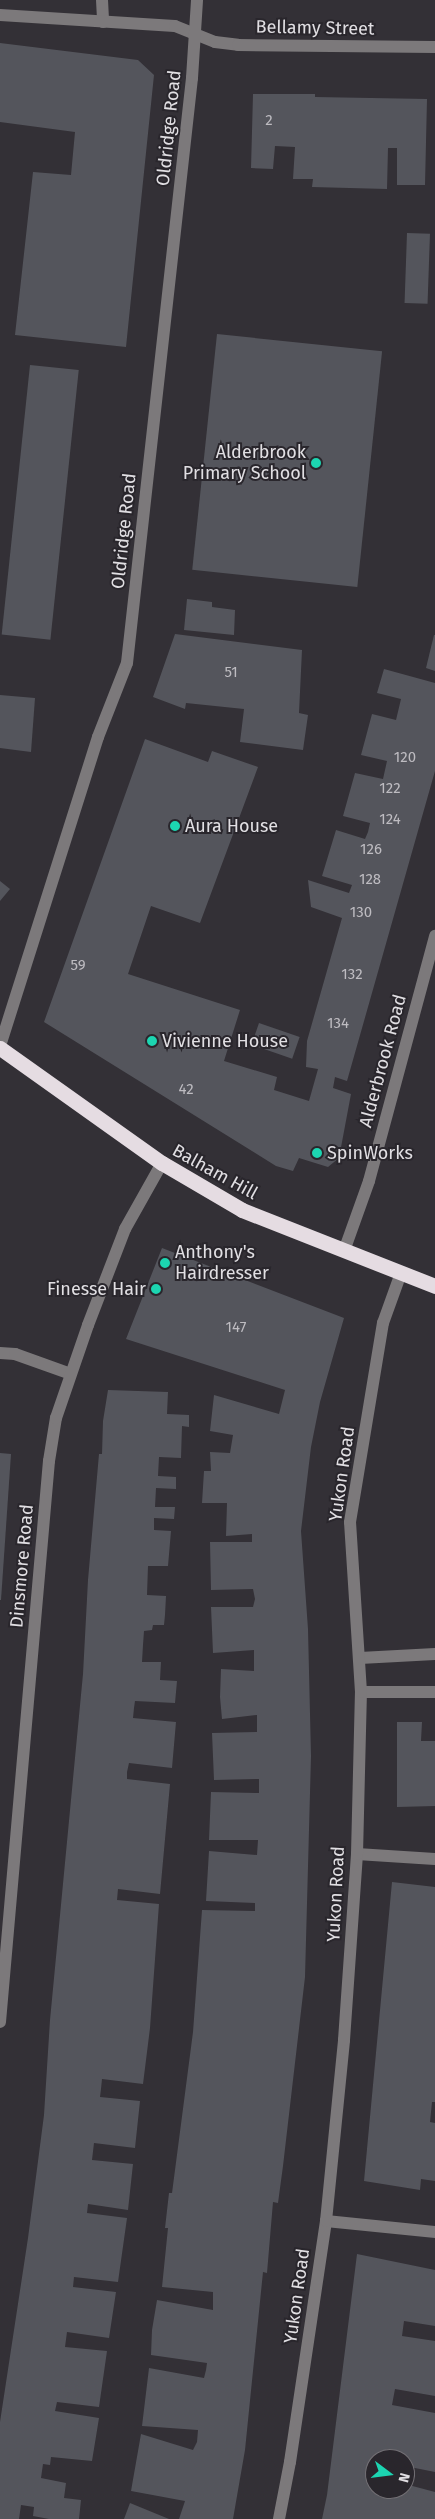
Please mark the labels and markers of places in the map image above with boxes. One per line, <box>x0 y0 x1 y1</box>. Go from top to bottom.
place label: Alderbrook Primary School <box>183 442 306 484</box>
marker: Alderbrook Primary School <box>310 457 322 469</box>
place label: Aura House <box>185 815 278 837</box>
marker: Aura House <box>169 820 181 832</box>
place label: Vivienne House <box>162 1030 288 1052</box>
marker: Vivienne House <box>146 1035 158 1047</box>
place label: SpinWorks <box>327 1142 413 1164</box>
marker: SpinWorks <box>311 1147 323 1159</box>
place label: Anthony's Hairdresser <box>175 1242 269 1284</box>
marker: Anthony's Hairdresser <box>159 1257 171 1269</box>
place label: Finesse Hair <box>47 1278 146 1300</box>
marker: Finesse Hair <box>150 1283 162 1295</box>

